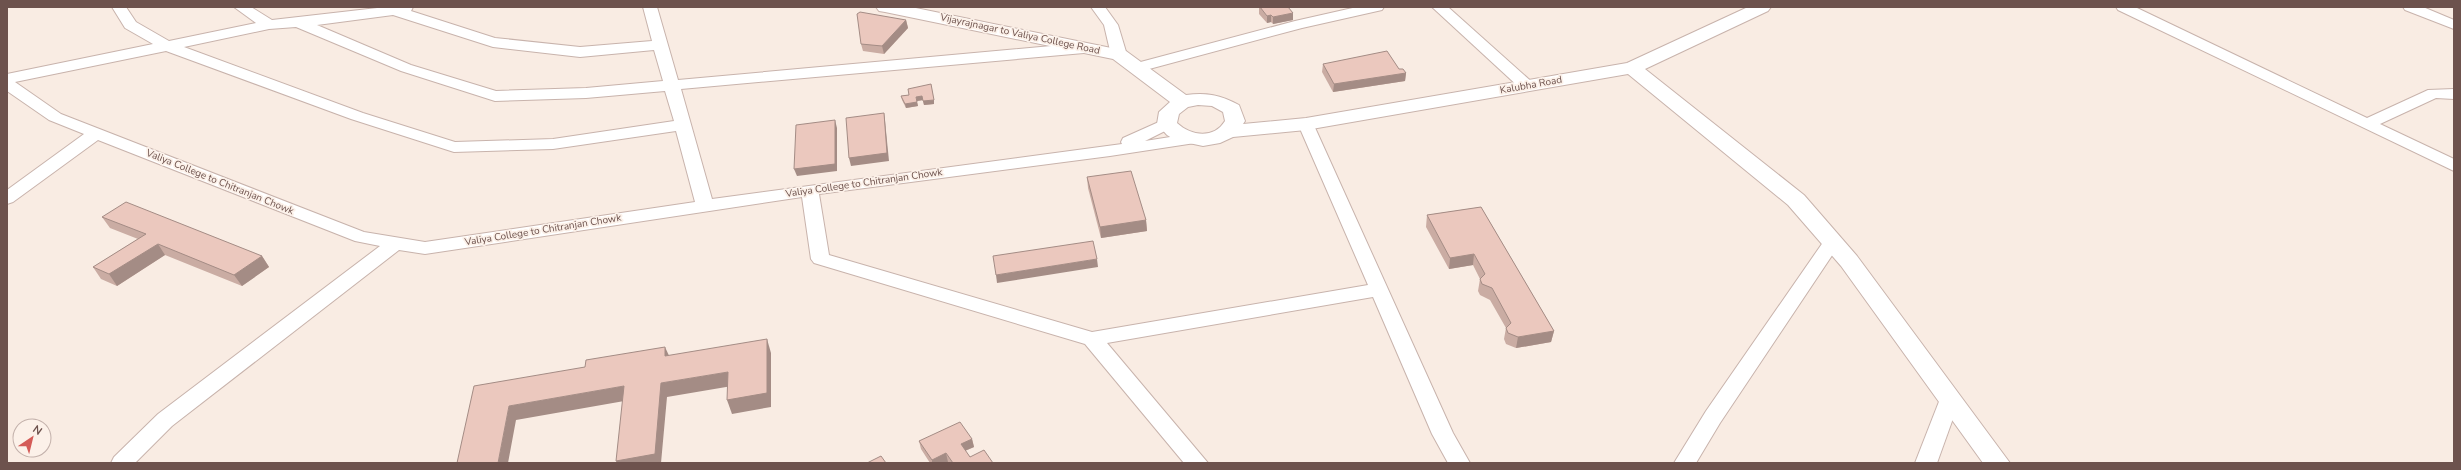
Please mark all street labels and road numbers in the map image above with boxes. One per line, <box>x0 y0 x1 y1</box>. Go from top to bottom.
street label: Vijayrajnagar to Valiya College Road <box>938 10 1101 58</box>
street label: Kalubha Road <box>1499 73 1563 97</box>
street label: Valiya College to Chitranjan Chowk <box>143 145 297 218</box>
street label: Valiya College to Chitranjan Chowk <box>784 165 944 201</box>
street label: Valiya College to Chitranjan Chowk <box>463 211 623 249</box>

